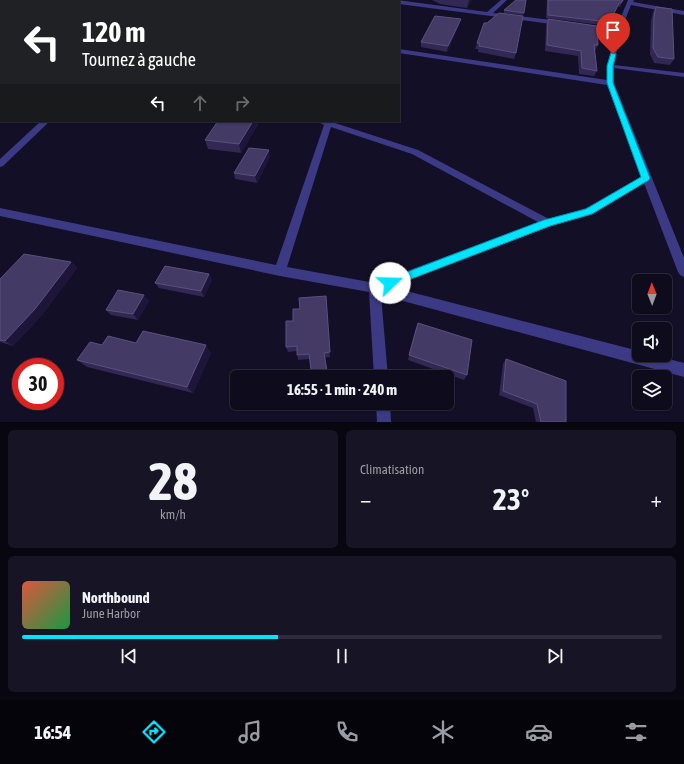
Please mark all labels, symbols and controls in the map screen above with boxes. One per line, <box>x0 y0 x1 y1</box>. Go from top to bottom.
pin <box>596 13 630 54</box>
icon: left <box>16 16 68 68</box>
text: 120 m <box>82 16 145 48</box>
icon: arrive <box>602 19 624 41</box>
text: Tournez à gauche <box>82 49 196 70</box>
icon: left <box>147 92 169 114</box>
icon: ahead <box>189 92 211 114</box>
icon: right <box>231 92 253 114</box>
position arrow <box>369 262 411 304</box>
north arrow <box>632 274 672 314</box>
map controls <box>632 274 672 410</box>
button: sound <box>632 322 672 362</box>
speed limit sign: 30 <box>12 358 64 410</box>
button: layers <box>632 370 672 410</box>
text: 16:55 · 1 min · 240 m <box>287 381 397 398</box>
text: 28 <box>149 451 197 511</box>
text: Climatisation <box>360 462 424 477</box>
text: 23° <box>493 482 529 516</box>
text: − <box>360 486 371 512</box>
text: + <box>651 486 662 512</box>
text: km/h <box>160 507 186 522</box>
text: Northbound <box>82 589 150 606</box>
text: June Harbor <box>82 606 140 621</box>
icon: previous <box>118 645 140 667</box>
icon: pause <box>331 645 353 667</box>
icon: next <box>544 645 566 667</box>
icon: directions <box>140 718 168 746</box>
icon: music <box>236 718 264 746</box>
icon: phone <box>333 718 361 746</box>
icon: climate <box>429 718 457 746</box>
icon: car <box>525 718 553 746</box>
icon: filters <box>622 718 650 746</box>
text: 16:54 <box>34 722 71 743</box>

